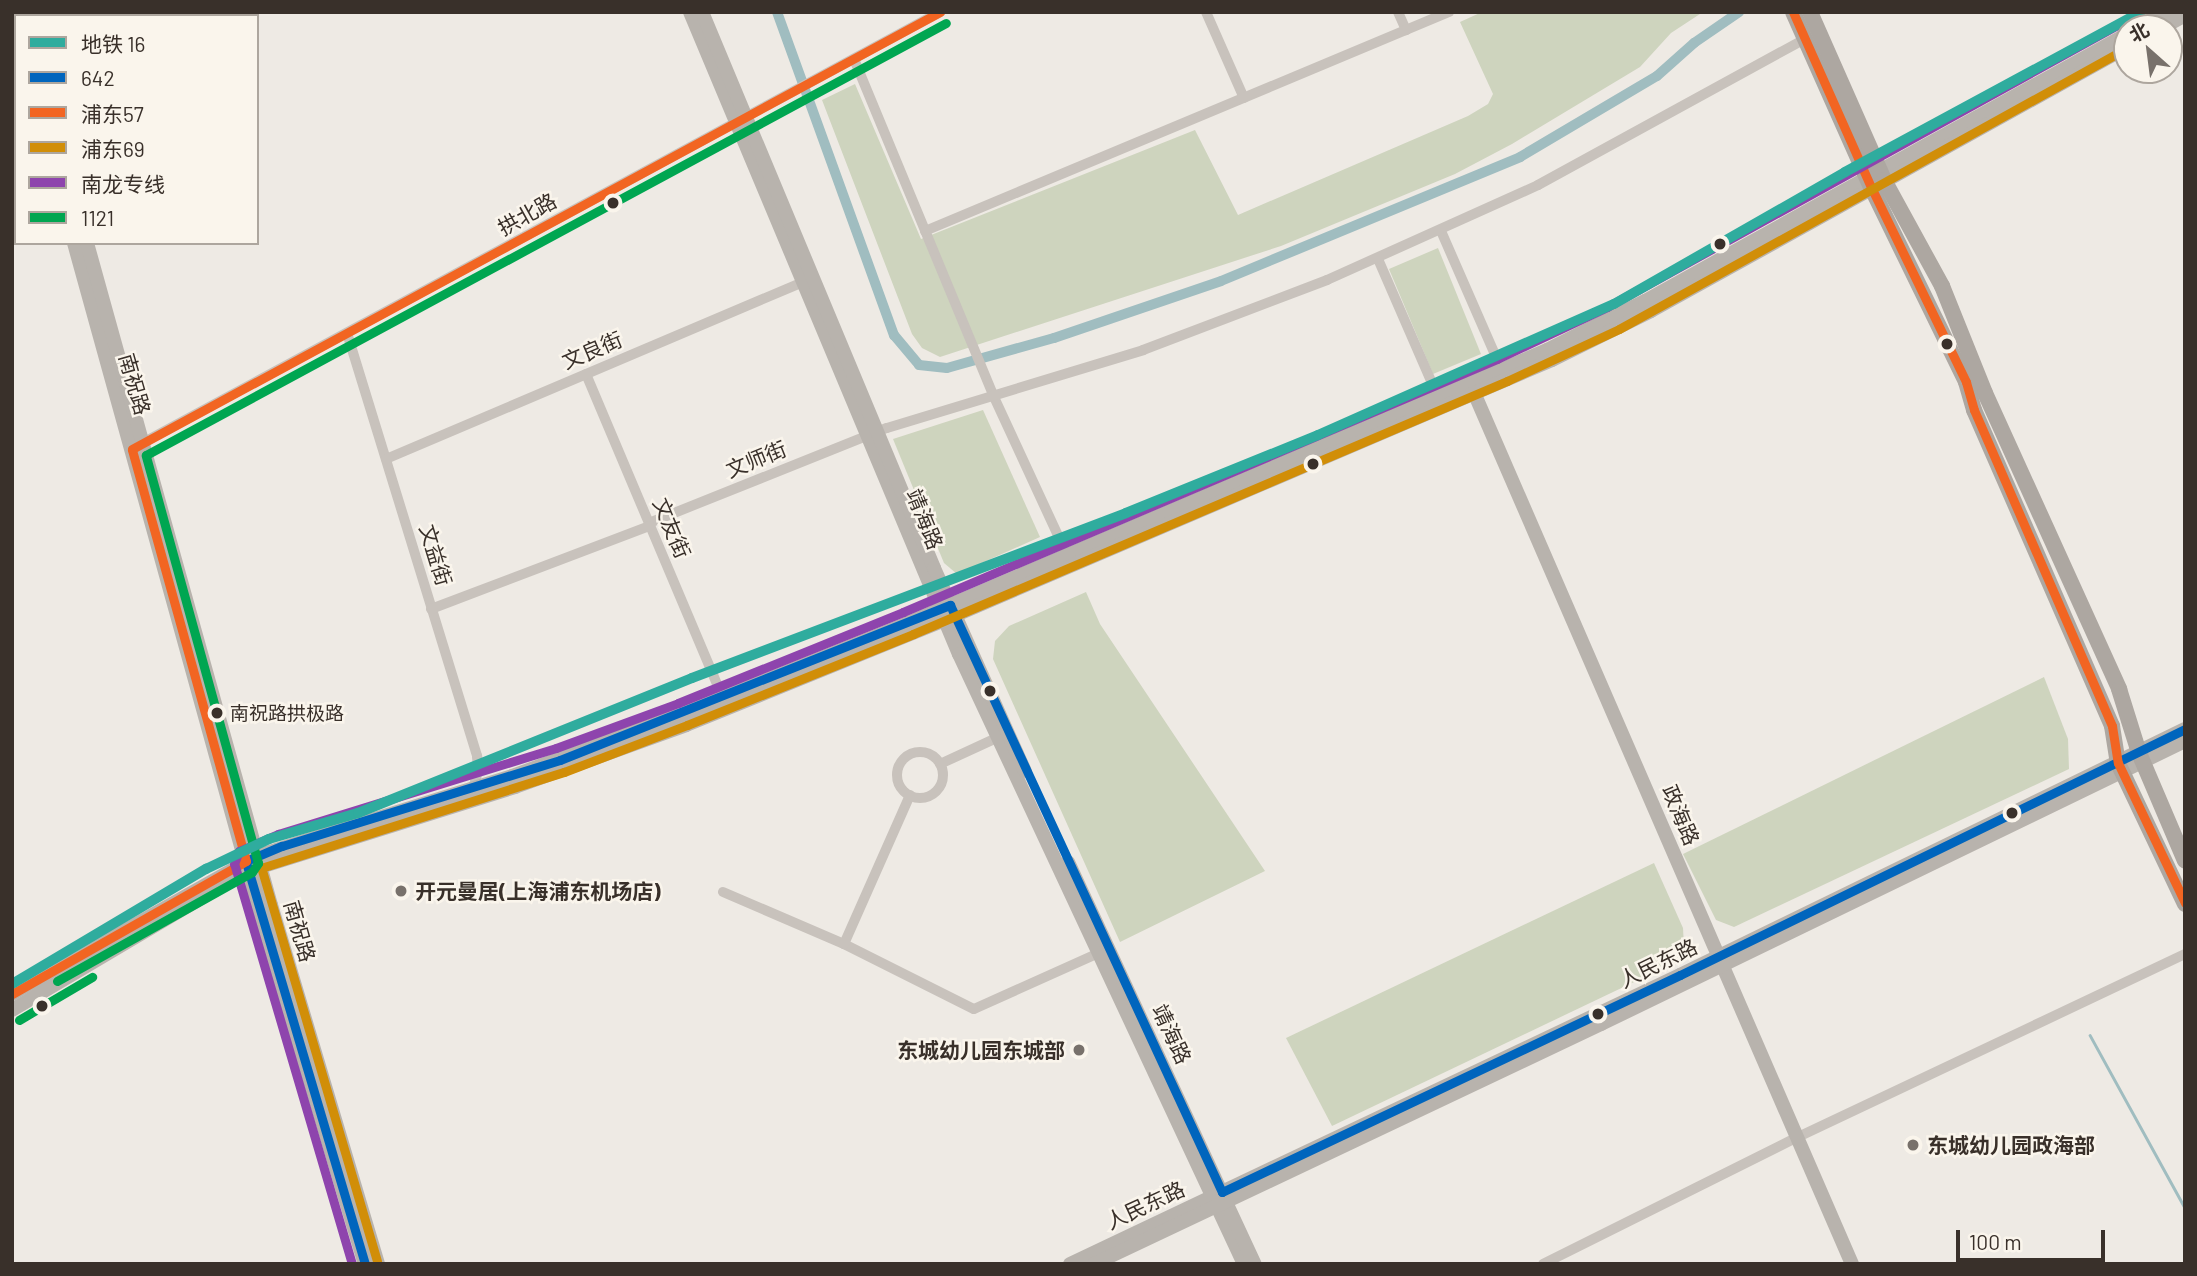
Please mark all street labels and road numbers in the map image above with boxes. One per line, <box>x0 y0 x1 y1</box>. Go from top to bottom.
street label: 拱北路 <box>493 188 561 240</box>
street label: 文良街 <box>558 326 626 374</box>
street label: 南祝路 <box>114 350 156 418</box>
street label: 文师街 <box>722 436 790 482</box>
street label: 靖海路 <box>902 485 948 553</box>
street label: 文友街 <box>648 494 696 562</box>
street label: 文益街 <box>415 521 457 589</box>
street label: 政海路 <box>1657 781 1705 849</box>
street label: 南祝路 <box>279 897 321 965</box>
street label: 人民东路 <box>1615 933 1701 993</box>
street label: 靖海路 <box>1147 1000 1197 1068</box>
street label: 人民东路 <box>1102 1176 1188 1234</box>

